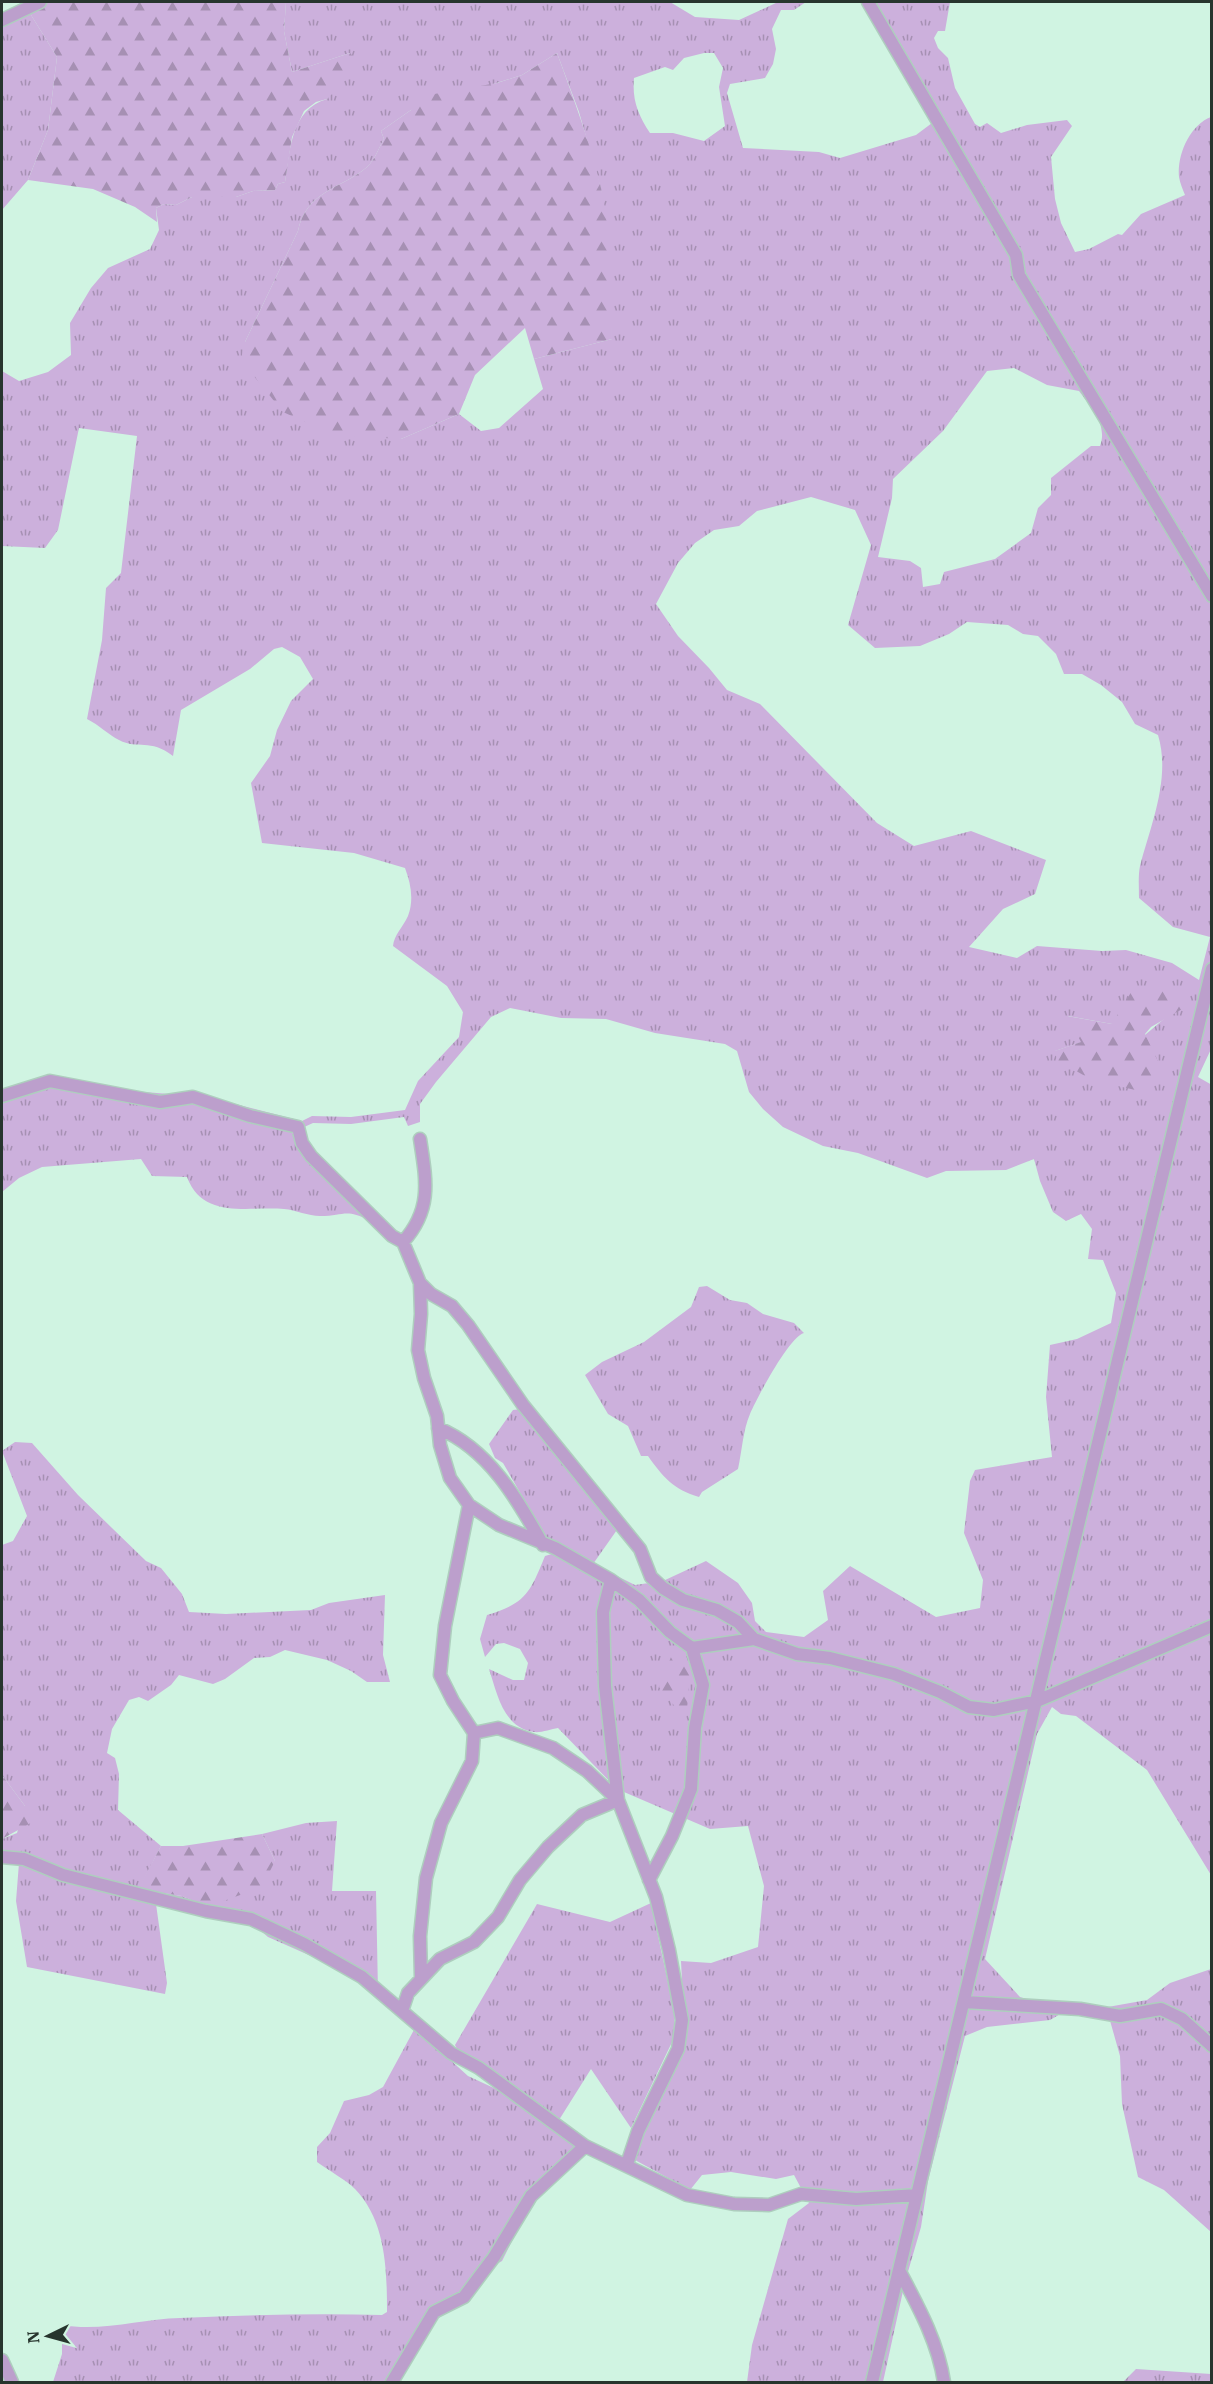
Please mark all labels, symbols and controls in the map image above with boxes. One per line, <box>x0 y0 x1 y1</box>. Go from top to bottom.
north arrow <box>18 2306 78 2366</box>
text: N <box>23 2330 44 2344</box>

